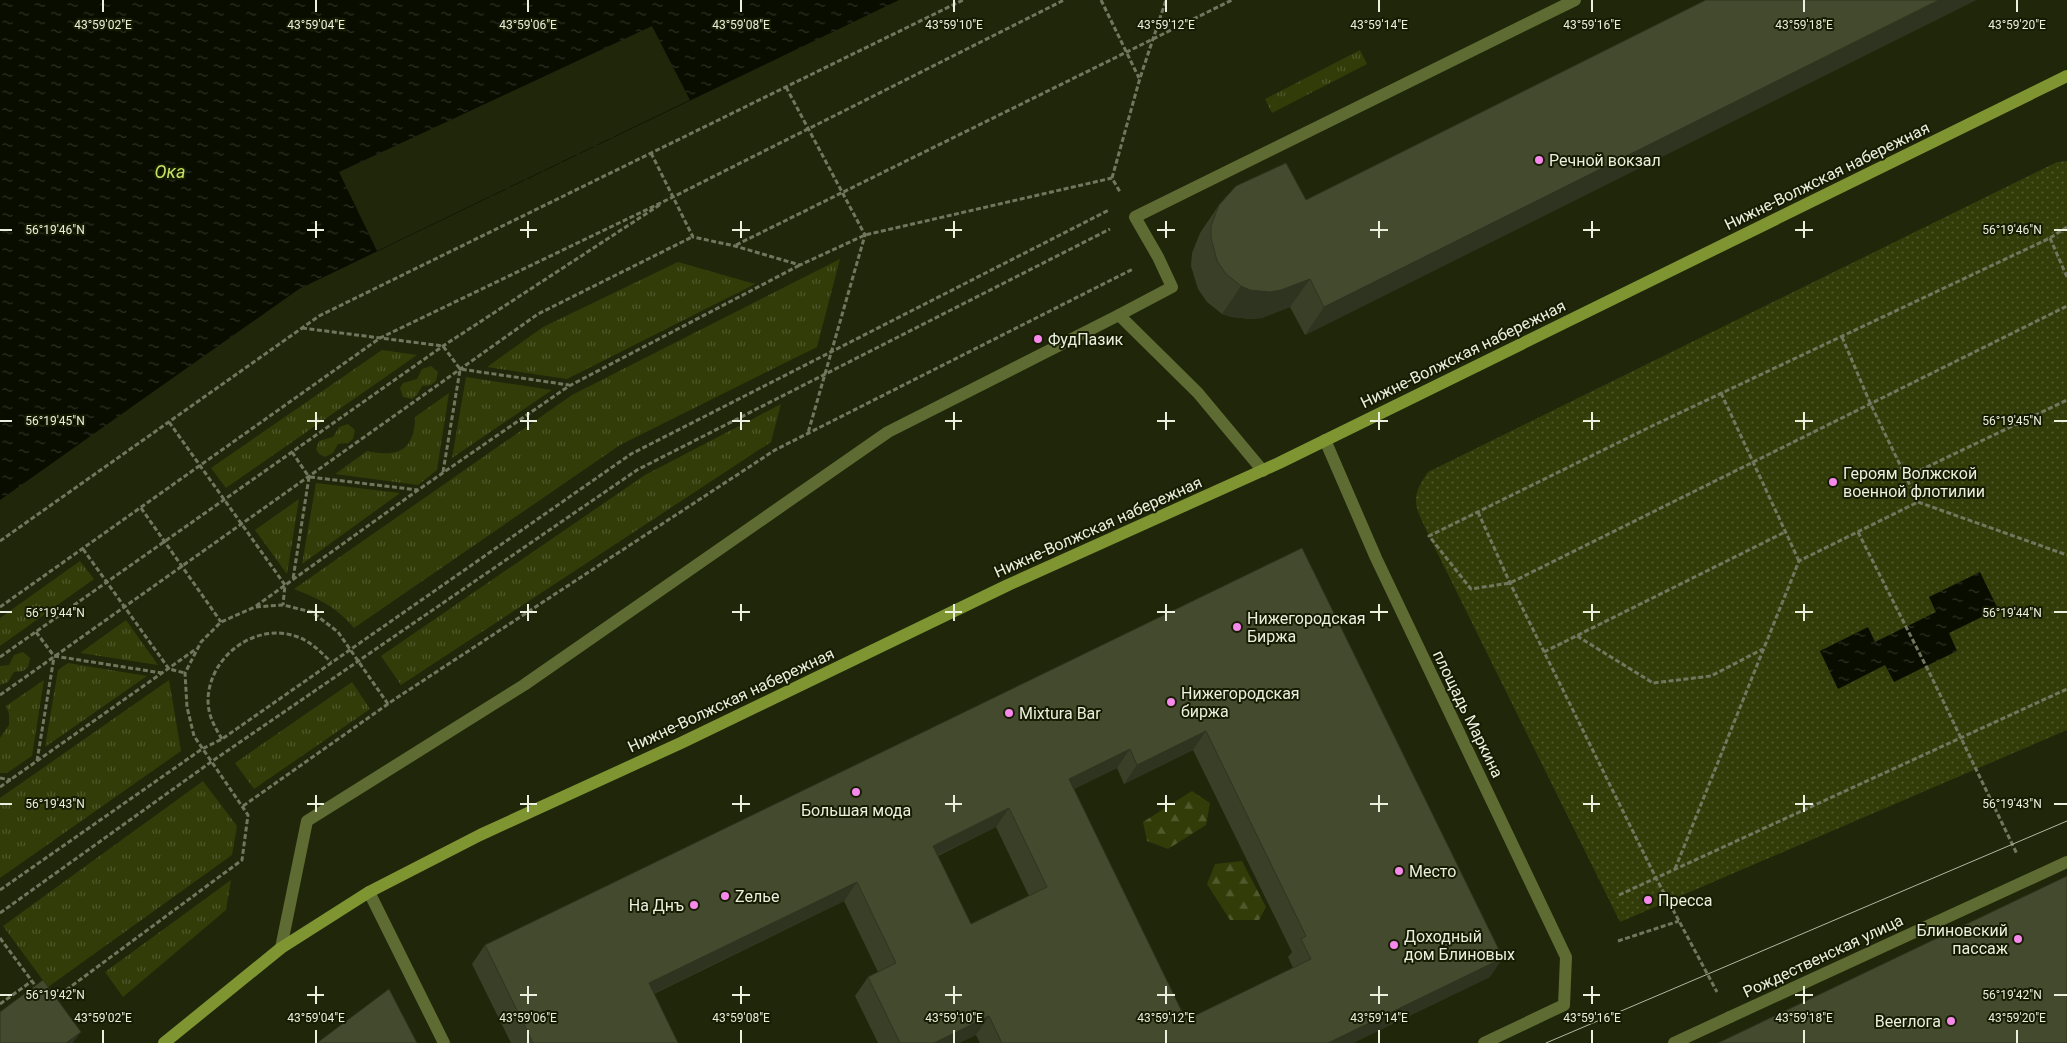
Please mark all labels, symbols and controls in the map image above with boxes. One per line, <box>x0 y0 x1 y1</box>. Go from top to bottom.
text: 43°59'02"E <box>74 18 132 32</box>
text: 43°59'04"E <box>287 18 345 32</box>
text: 43°59'06"E <box>499 18 557 32</box>
text: 43°59'08"E <box>712 18 770 32</box>
text: 43°59'10"E <box>925 18 983 32</box>
text: 43°59'12"E <box>1137 18 1195 32</box>
text: 43°59'14"E <box>1350 18 1408 32</box>
text: 43°59'16"E <box>1563 18 1621 32</box>
text: 43°59'18"E <box>1775 18 1833 32</box>
text: 43°59'20"E <box>1988 18 2046 32</box>
street label: Нижне-Волжская набережная <box>1721 118 1933 234</box>
place label: Речной вокзал <box>1549 151 1661 170</box>
marker: Речной вокзал <box>1533 154 1545 166</box>
water label: Ока <box>155 161 185 182</box>
text: 56°19'46"N <box>25 223 85 237</box>
text: 56°19'46"N <box>1982 223 2042 237</box>
street label: Нижне-Волжская набережная <box>1357 296 1569 412</box>
place label: ФудПазик <box>1048 330 1124 349</box>
marker: ФудПазик <box>1032 333 1044 345</box>
text: 56°19'45"N <box>25 414 85 428</box>
text: 56°19'45"N <box>1982 414 2042 428</box>
place label: Героям Волжской военной флотилии <box>1843 464 1985 501</box>
street label: Нижне-Волжская набережная <box>991 472 1205 582</box>
marker: Героям Волжской военной флотилии <box>1827 476 1839 488</box>
text: 56°19'44"N <box>25 606 85 620</box>
text: 56°19'44"N <box>1982 606 2042 620</box>
place label: Нижегородская Биржа <box>1247 609 1366 646</box>
marker: Нижегородская Биржа <box>1231 621 1243 633</box>
street label: Нижне-Волжская набережная <box>625 644 837 756</box>
street label: площадь Маркина <box>1429 647 1507 781</box>
place label: Нижегородская биржа <box>1181 684 1300 721</box>
marker: Нижегородская биржа <box>1165 696 1177 708</box>
place label: Mixtura Bar <box>1019 704 1101 723</box>
marker: Mixtura Bar <box>1003 707 1015 719</box>
marker: Большая мода <box>850 786 862 798</box>
text: 56°19'43"N <box>25 797 85 811</box>
text: 56°19'43"N <box>1982 797 2042 811</box>
place label: Большая мода <box>801 801 911 820</box>
place label: Место <box>1409 862 1456 881</box>
marker: Место <box>1393 865 1405 877</box>
place label: Zелье <box>735 887 780 906</box>
marker: Zелье <box>719 890 731 902</box>
place label: Пресса <box>1658 891 1712 910</box>
marker: Пресса <box>1642 894 1654 906</box>
place label: На Днъ <box>629 896 684 915</box>
marker: На Днъ <box>688 899 700 911</box>
street label: Рождественская улица <box>1740 910 1906 1002</box>
place label: Блиновский пассаж <box>1916 921 2009 958</box>
place label: Доходный дом Блиновых <box>1404 927 1515 964</box>
marker: Блиновский пассаж <box>2012 933 2024 945</box>
marker: Доходный дом Блиновых <box>1388 939 1400 951</box>
text: 56°19'42"N <box>25 988 85 1002</box>
text: 56°19'42"N <box>1982 988 2042 1002</box>
text: 43°59'02"E <box>74 1011 132 1025</box>
text: 43°59'04"E <box>287 1011 345 1025</box>
text: 43°59'06"E <box>499 1011 557 1025</box>
text: 43°59'08"E <box>712 1011 770 1025</box>
text: 43°59'10"E <box>925 1011 983 1025</box>
text: 43°59'12"E <box>1137 1011 1195 1025</box>
text: 43°59'14"E <box>1350 1011 1408 1025</box>
text: 43°59'16"E <box>1563 1011 1621 1025</box>
text: 43°59'18"E <box>1775 1011 1833 1025</box>
text: 43°59'20"E <box>1988 1011 2046 1025</box>
place label: Beerлога <box>1875 1012 1941 1031</box>
marker: Beerлога <box>1945 1015 1957 1027</box>

